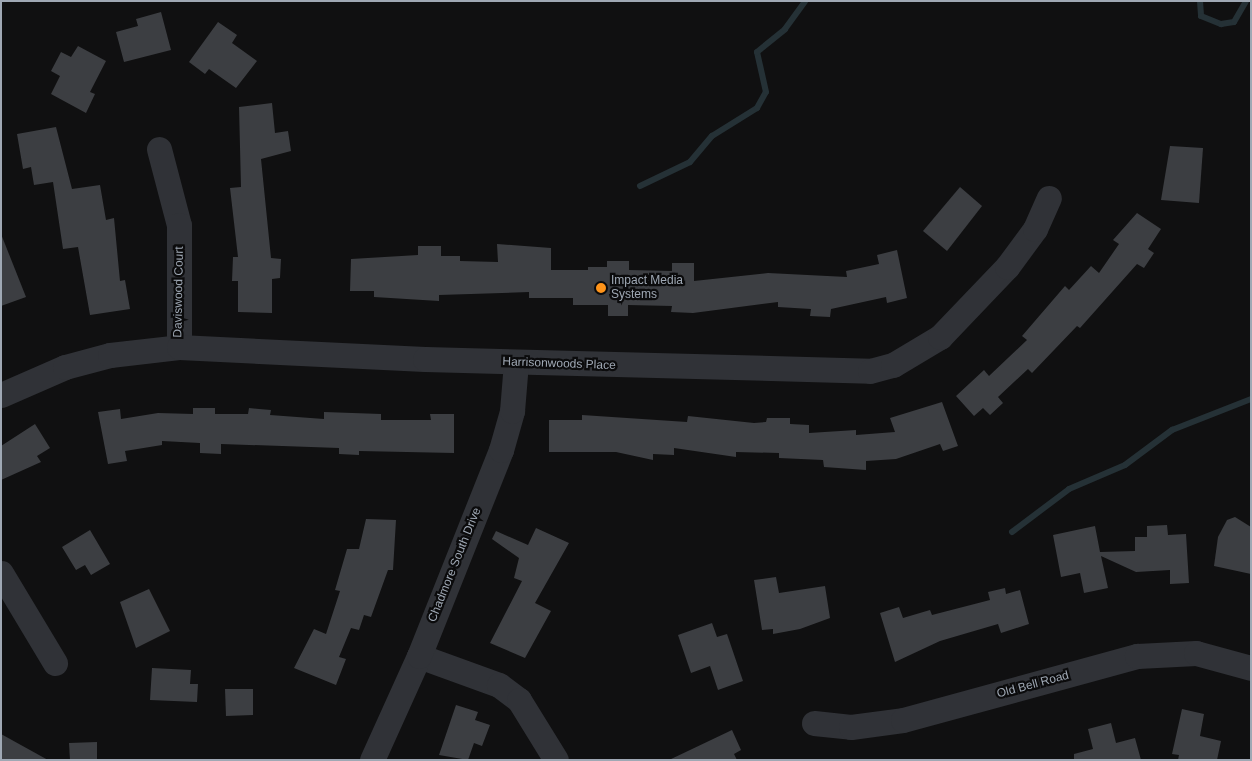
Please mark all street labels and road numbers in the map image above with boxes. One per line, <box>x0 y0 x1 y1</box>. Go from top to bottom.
street label: Daviswood Court <box>171 246 187 338</box>
street label: Harrisonwoods Place <box>502 355 616 373</box>
street label: Chadmore South Drive <box>425 506 485 624</box>
street label: Old Bell Road <box>995 668 1071 702</box>

